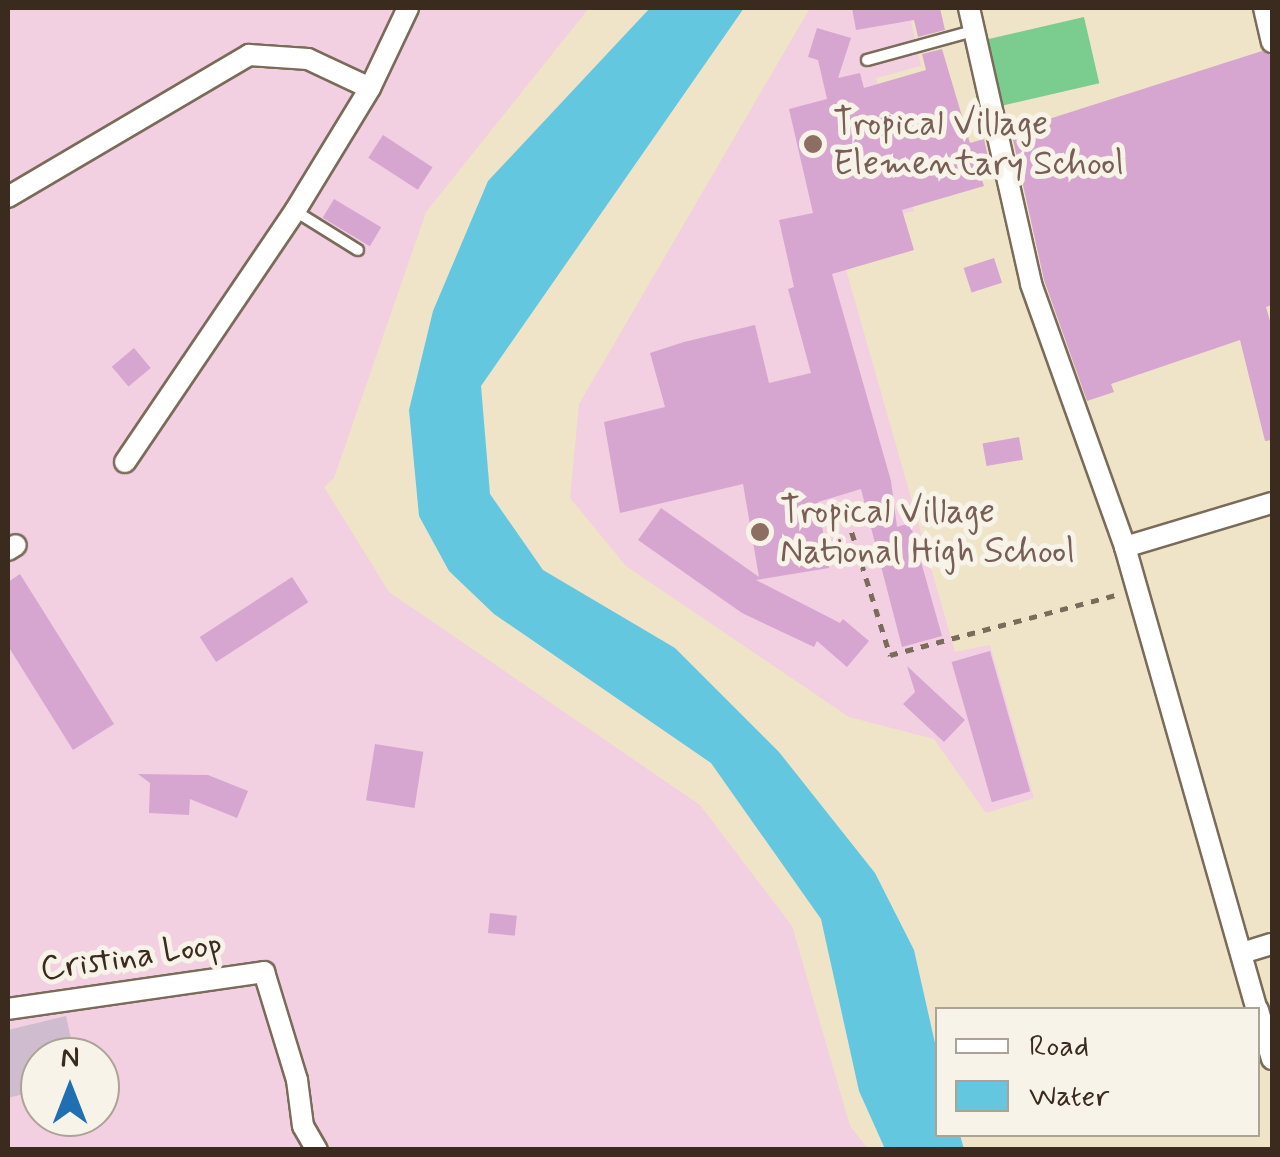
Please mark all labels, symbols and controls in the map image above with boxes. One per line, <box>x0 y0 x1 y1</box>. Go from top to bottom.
place label: Tropical Village Elementary School <box>833 103 1124 185</box>
marker: Tropical Village Elementary School <box>802 133 824 155</box>
place label: Tropical Village National High School <box>780 491 1073 573</box>
marker: Tropical Village National High School <box>749 521 771 543</box>
street label: Cristina Loop <box>35 923 227 991</box>
legend <box>935 1007 1260 1137</box>
text: Road <box>1029 1027 1089 1066</box>
north arrow <box>20 1037 120 1137</box>
text: N <box>61 1040 79 1077</box>
text: Water <box>1029 1077 1109 1116</box>

